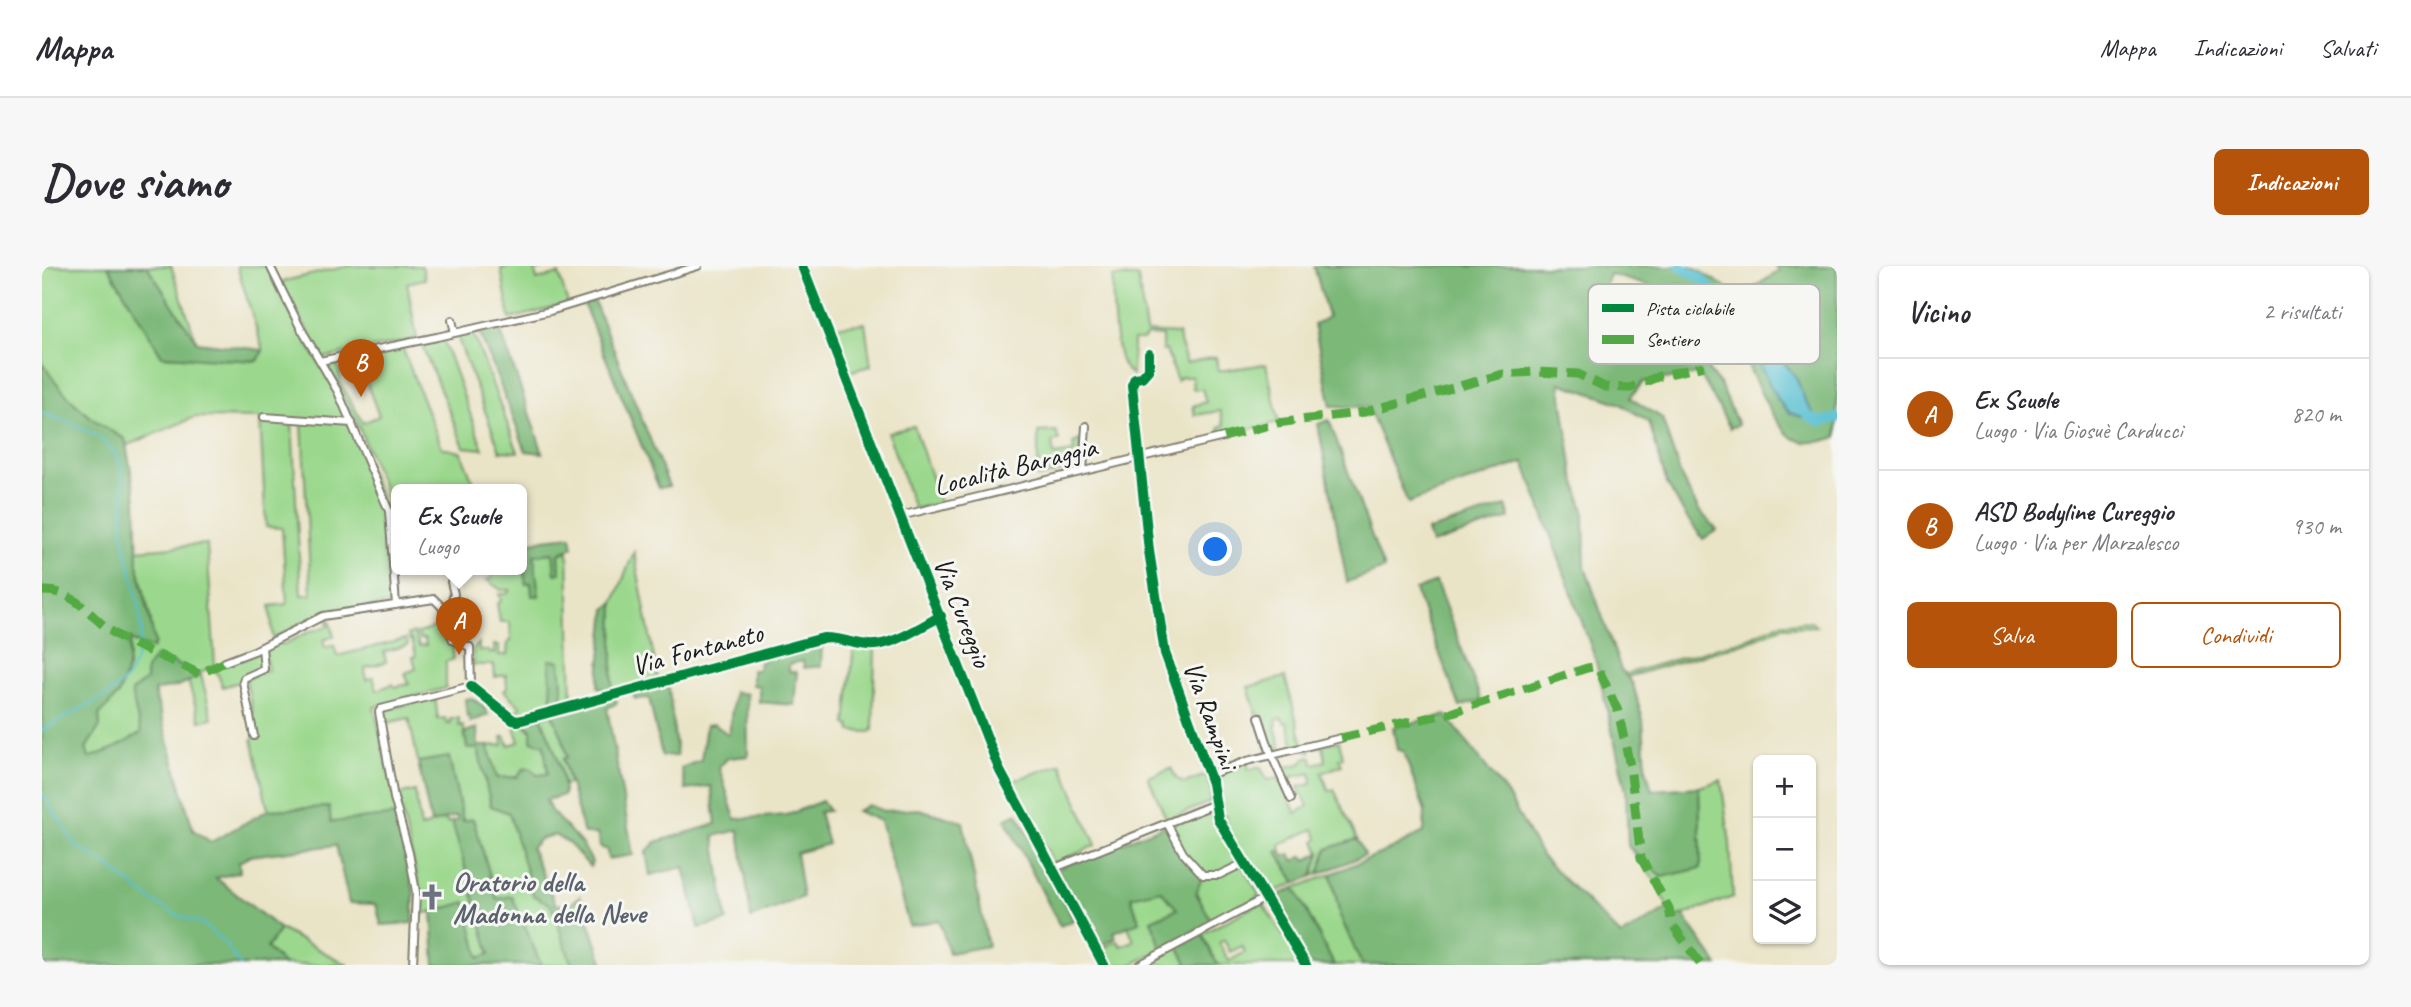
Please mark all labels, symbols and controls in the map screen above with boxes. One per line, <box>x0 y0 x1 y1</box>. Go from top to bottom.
text: Mappa <box>35 27 112 69</box>
text: Mappa <box>2100 33 2156 63</box>
text: Indicazioni <box>2194 33 2282 63</box>
text: Salvati <box>2320 33 2376 63</box>
button: Indicazioni <box>2214 149 2369 215</box>
text: Dove siamo <box>42 151 228 213</box>
legend <box>1588 284 1820 364</box>
text: Vicino <box>1907 293 1969 331</box>
text: Pista ciclabile <box>1646 297 1735 321</box>
text: 2 risultati <box>2263 297 2341 326</box>
text: Sentiero <box>1646 328 1700 352</box>
pin: B <box>338 339 384 397</box>
text: Ex Scuole <box>1974 383 2058 416</box>
text: A <box>1924 400 1936 429</box>
text: 820 m <box>2292 400 2341 429</box>
text: Luogo · Via Giosuè Carducci <box>1974 416 2183 445</box>
street label: Località Baraggia <box>930 428 1102 503</box>
popup <box>391 484 527 575</box>
text: ASD Bodyline Cureggio <box>1974 495 2173 528</box>
text: Ex Scuole <box>417 499 501 532</box>
text: B <box>1924 512 1936 541</box>
text: 930 m <box>2292 512 2341 541</box>
text: Luogo · Via per Marzalesco <box>1974 528 2178 557</box>
text: Luogo <box>417 532 459 561</box>
your location <box>1198 532 1232 566</box>
street label: Via Cureggio <box>926 552 1001 674</box>
pin: A <box>436 597 482 655</box>
button: Salva <box>1907 602 2117 668</box>
button: Condividi <box>2131 602 2341 668</box>
street label: Via Fontaneto <box>628 614 768 683</box>
street label: Via Rampini <box>1175 657 1248 777</box>
map controls <box>1753 755 1816 944</box>
button: + <box>1753 755 1816 818</box>
button: − <box>1753 818 1816 881</box>
place label: Oratorio della Madonna della Neve <box>453 864 648 931</box>
button: layers <box>1753 881 1816 944</box>
church icon: Oratorio della Madonna della Neve <box>417 882 447 912</box>

